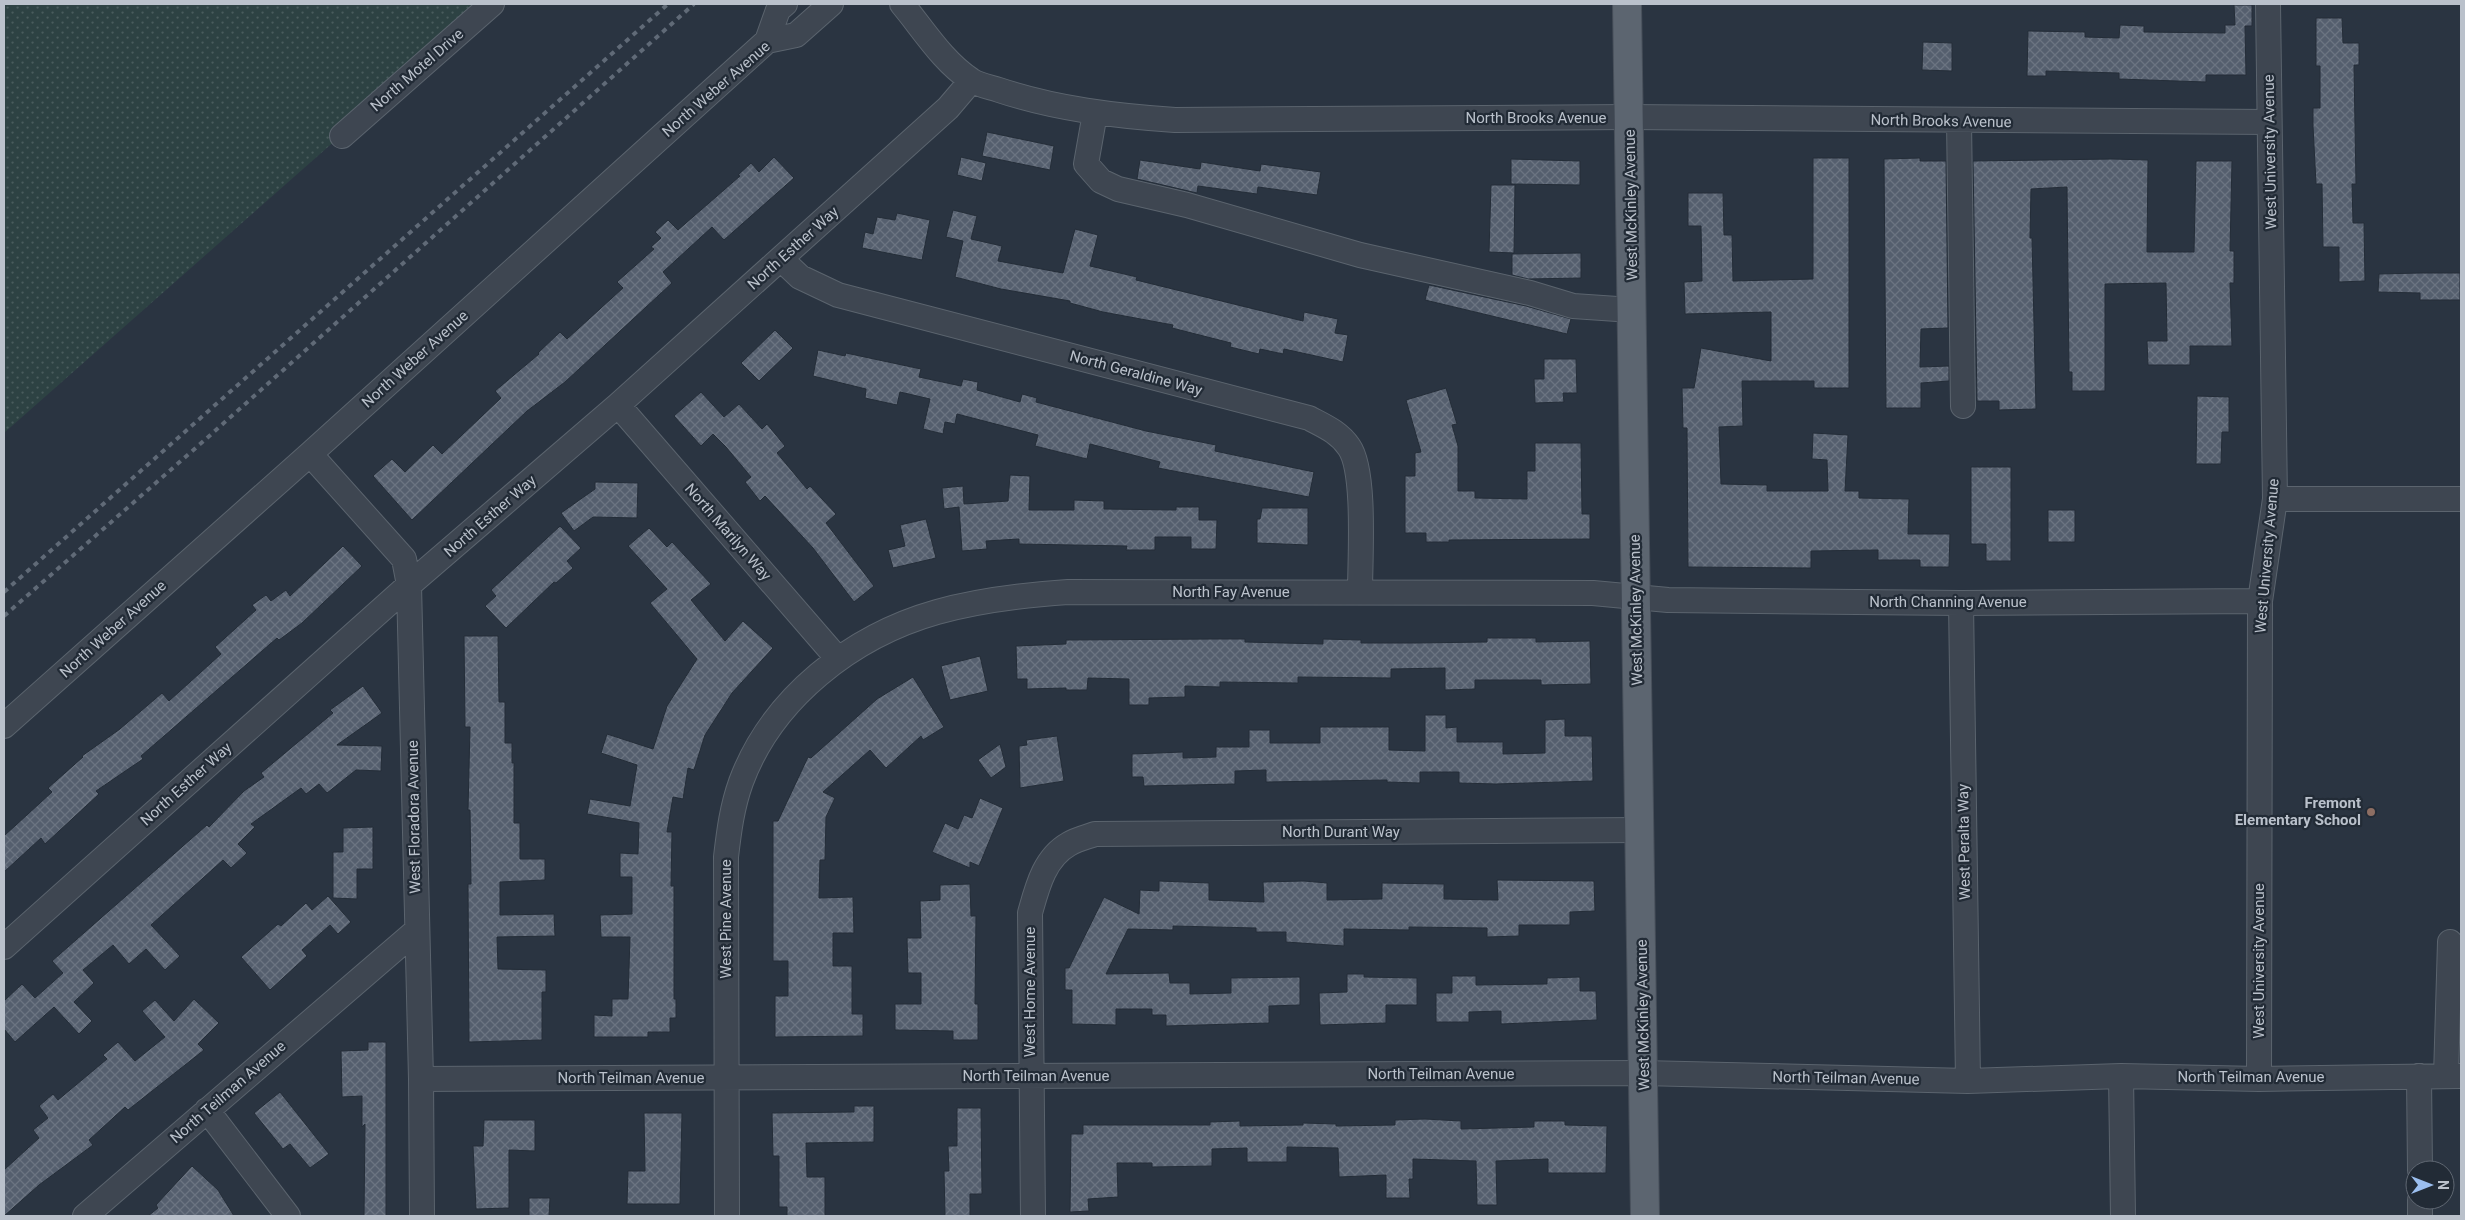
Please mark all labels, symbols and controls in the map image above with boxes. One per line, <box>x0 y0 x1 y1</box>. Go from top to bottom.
street label: North Motel Drive <box>367 25 467 115</box>
street label: North Weber Avenue <box>658 37 774 141</box>
street label: West University Avenue <box>2260 74 2280 230</box>
street label: North Brooks Avenue <box>1465 109 1607 127</box>
street label: North Brooks Avenue <box>1870 111 2012 131</box>
street label: West McKinley Avenue <box>1621 129 1641 281</box>
street label: North Esther Way <box>744 202 842 294</box>
street label: North Weber Avenue <box>358 306 472 411</box>
street label: North Geraldine Way <box>1068 347 1204 399</box>
street label: North Esther Way <box>440 471 540 561</box>
street label: West University Avenue <box>2251 478 2283 634</box>
street label: North Marilyn Way <box>681 480 775 584</box>
street label: West McKinley Avenue <box>1626 534 1646 686</box>
street label: North Weber Avenue <box>56 576 170 681</box>
street label: North Fay Avenue <box>1172 583 1290 601</box>
street label: North Channing Avenue <box>1869 593 2027 611</box>
street label: North Esther Way <box>137 738 235 830</box>
street label: West Floradora Avenue <box>404 740 424 894</box>
street label: West Peralta Way <box>1954 784 1974 900</box>
place label: Fremont Elementary School <box>2235 794 2361 829</box>
marker: Fremont Elementary School <box>2365 806 2377 818</box>
street label: North Durant Way <box>1282 823 1400 841</box>
street label: West Pine Avenue <box>717 859 735 979</box>
street label: West University Avenue <box>2250 883 2268 1039</box>
street label: West Home Avenue <box>1021 927 1039 1057</box>
street label: West McKinley Avenue <box>1633 939 1653 1091</box>
street label: North Teilman Avenue <box>167 1037 289 1147</box>
street label: North Teilman Avenue <box>1367 1065 1515 1083</box>
street label: North Teilman Avenue <box>962 1067 1110 1085</box>
street label: North Teilman Avenue <box>1772 1068 1920 1088</box>
street label: North Teilman Avenue <box>2177 1068 2325 1086</box>
street label: North Teilman Avenue <box>557 1069 705 1087</box>
north arrow <box>2405 1160 2455 1210</box>
text: N <box>2435 1180 2451 1190</box>

